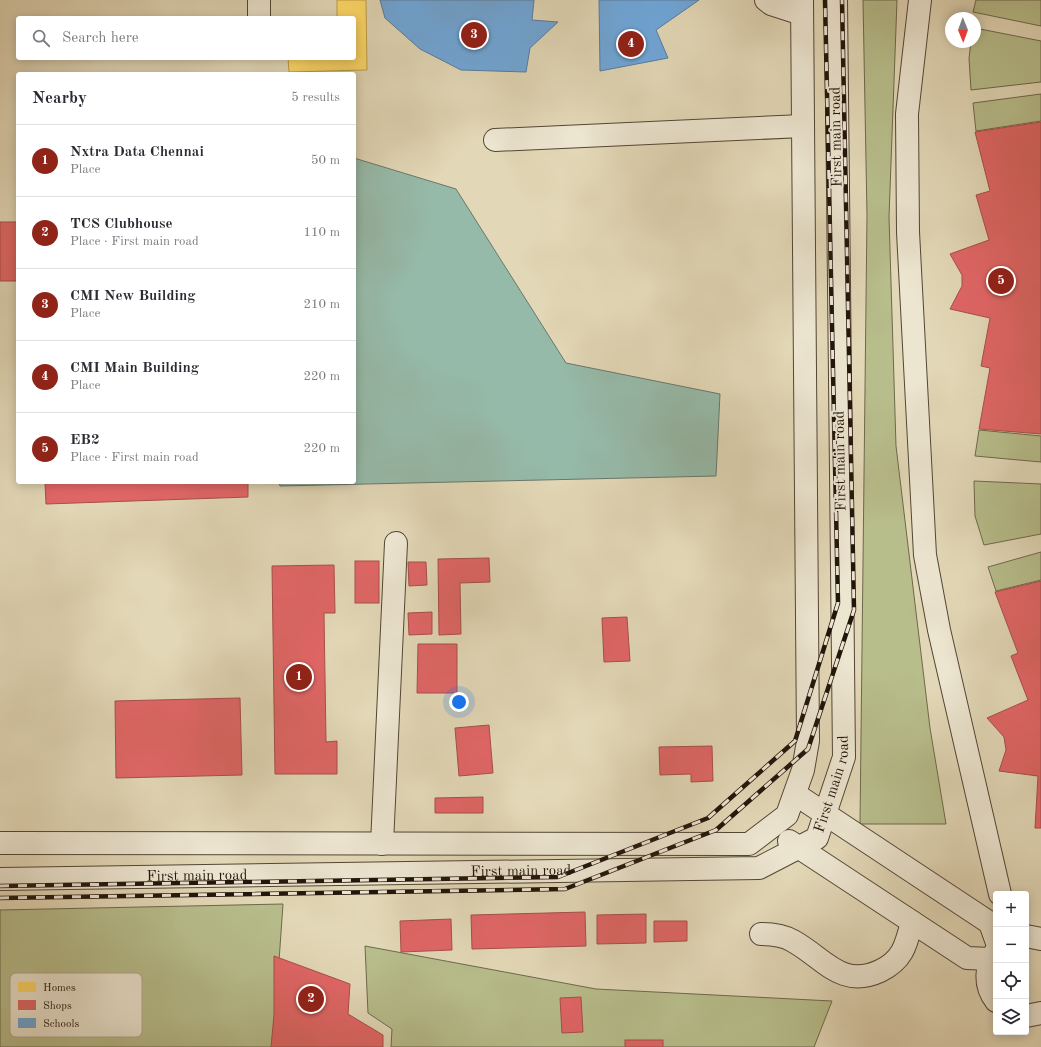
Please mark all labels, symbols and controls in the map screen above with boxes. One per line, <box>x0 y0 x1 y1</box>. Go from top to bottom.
north arrow <box>945 12 981 48</box>
search box <box>16 16 356 60</box>
pin: 3 <box>461 20 487 50</box>
icon: search <box>30 27 52 49</box>
pin: 4 <box>618 29 644 59</box>
text: Search here <box>62 31 139 46</box>
street label: First main road <box>829 86 845 188</box>
text: Nearby <box>32 90 87 107</box>
text: 5 results <box>291 91 340 104</box>
text: Nxtra Data Chennai <box>70 145 204 160</box>
text: 1 <box>41 154 49 167</box>
text: 50 m <box>311 154 340 167</box>
text: Place <box>70 163 100 176</box>
text: TCS Clubhouse <box>70 217 173 232</box>
text: 2 <box>41 226 49 239</box>
text: 110 m <box>303 226 340 239</box>
text: Place · First main road <box>70 235 199 248</box>
pin: 5 <box>988 266 1014 296</box>
text: CMI New Building <box>70 289 196 304</box>
text: 3 <box>41 298 49 311</box>
text: 210 m <box>303 298 340 311</box>
text: Place <box>70 307 100 320</box>
text: CMI Main Building <box>70 361 199 376</box>
text: 4 <box>41 370 49 383</box>
text: 220 m <box>303 370 340 383</box>
text: Place <box>70 379 100 392</box>
street label: First main road <box>833 410 849 512</box>
text: EB2 <box>70 433 100 448</box>
text: 5 <box>41 442 49 455</box>
text: 220 m <box>303 442 340 455</box>
text: Place · First main road <box>70 451 199 464</box>
pin: 1 <box>286 662 312 692</box>
your location <box>449 692 469 712</box>
street label: First main road <box>812 735 852 835</box>
street label: First main road <box>470 863 572 880</box>
street label: First main road <box>146 868 248 884</box>
map controls <box>993 891 1029 1035</box>
button: + <box>993 891 1029 927</box>
button: − <box>993 927 1029 963</box>
button: locate <box>993 963 1029 999</box>
legend <box>10 973 142 1037</box>
text: Homes <box>43 983 76 994</box>
pin: 2 <box>298 984 324 1014</box>
button: layers <box>993 999 1029 1035</box>
text: Shops <box>43 1001 72 1012</box>
text: Schools <box>43 1019 79 1030</box>

